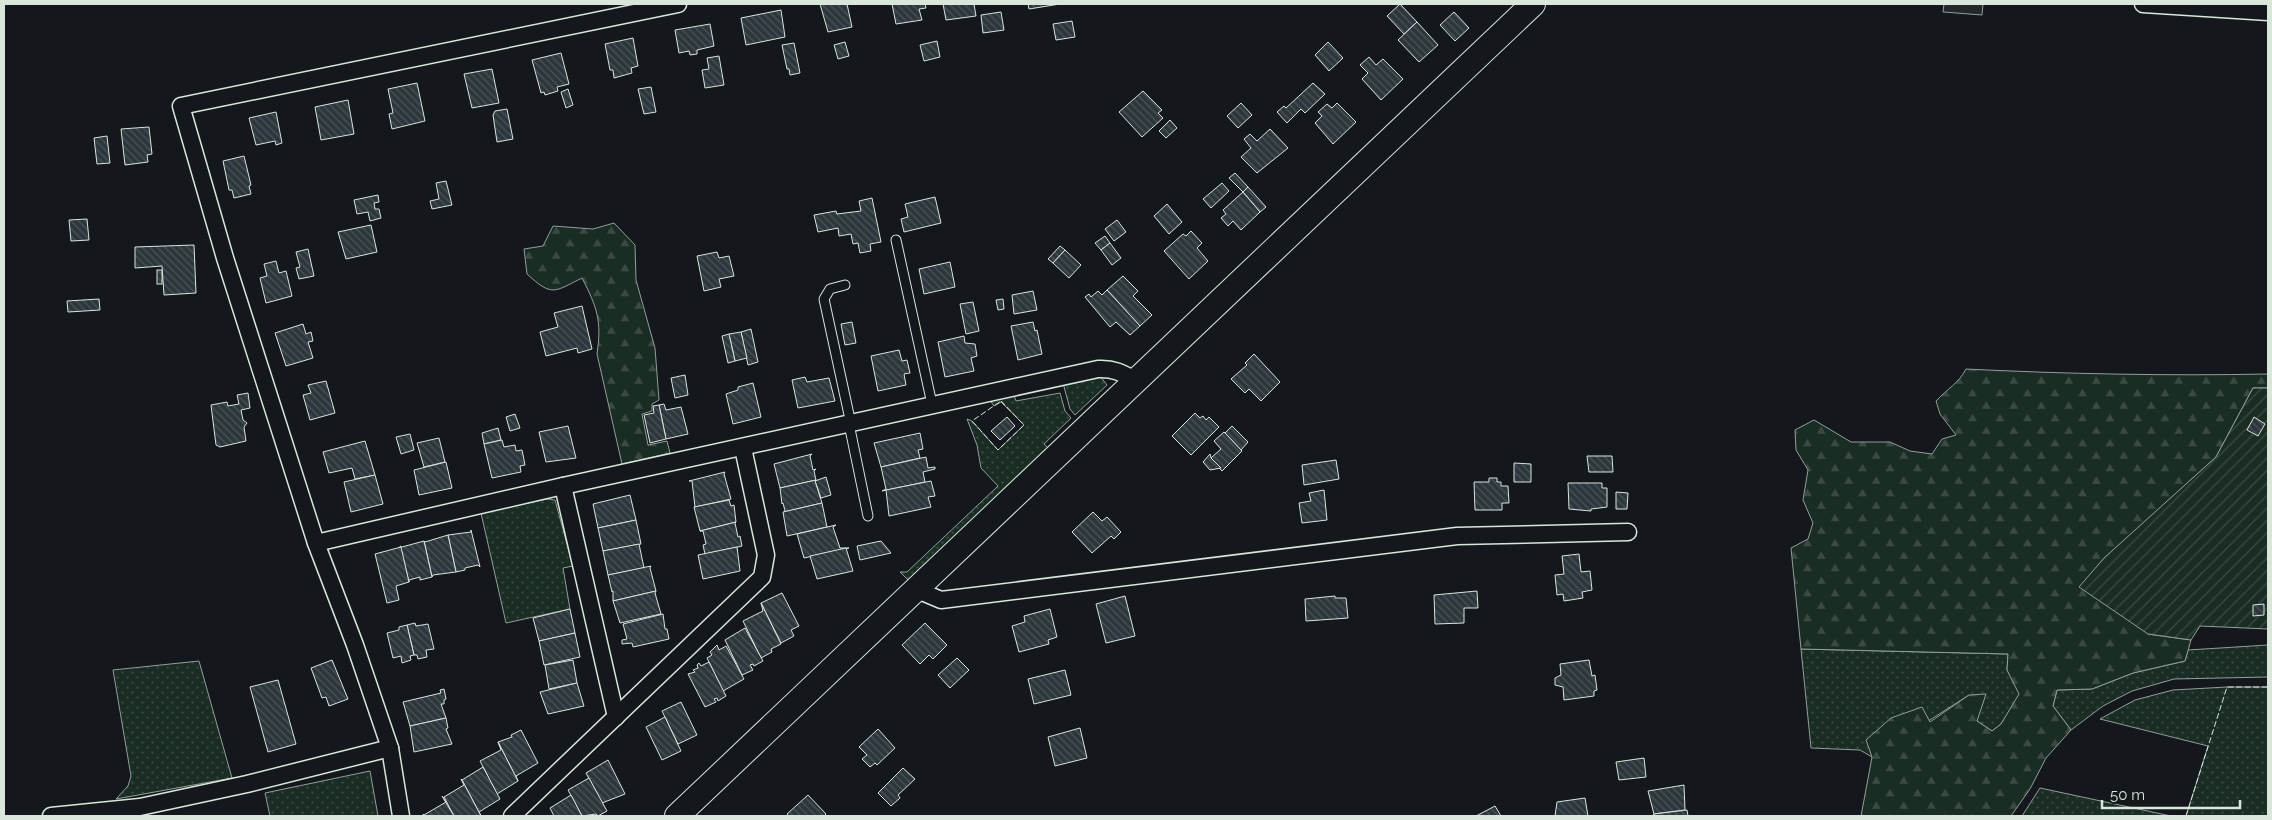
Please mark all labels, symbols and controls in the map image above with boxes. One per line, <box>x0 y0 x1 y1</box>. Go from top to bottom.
scale bar <box>2102 778 2240 810</box>
text: 50 m <box>2110 786 2145 804</box>

